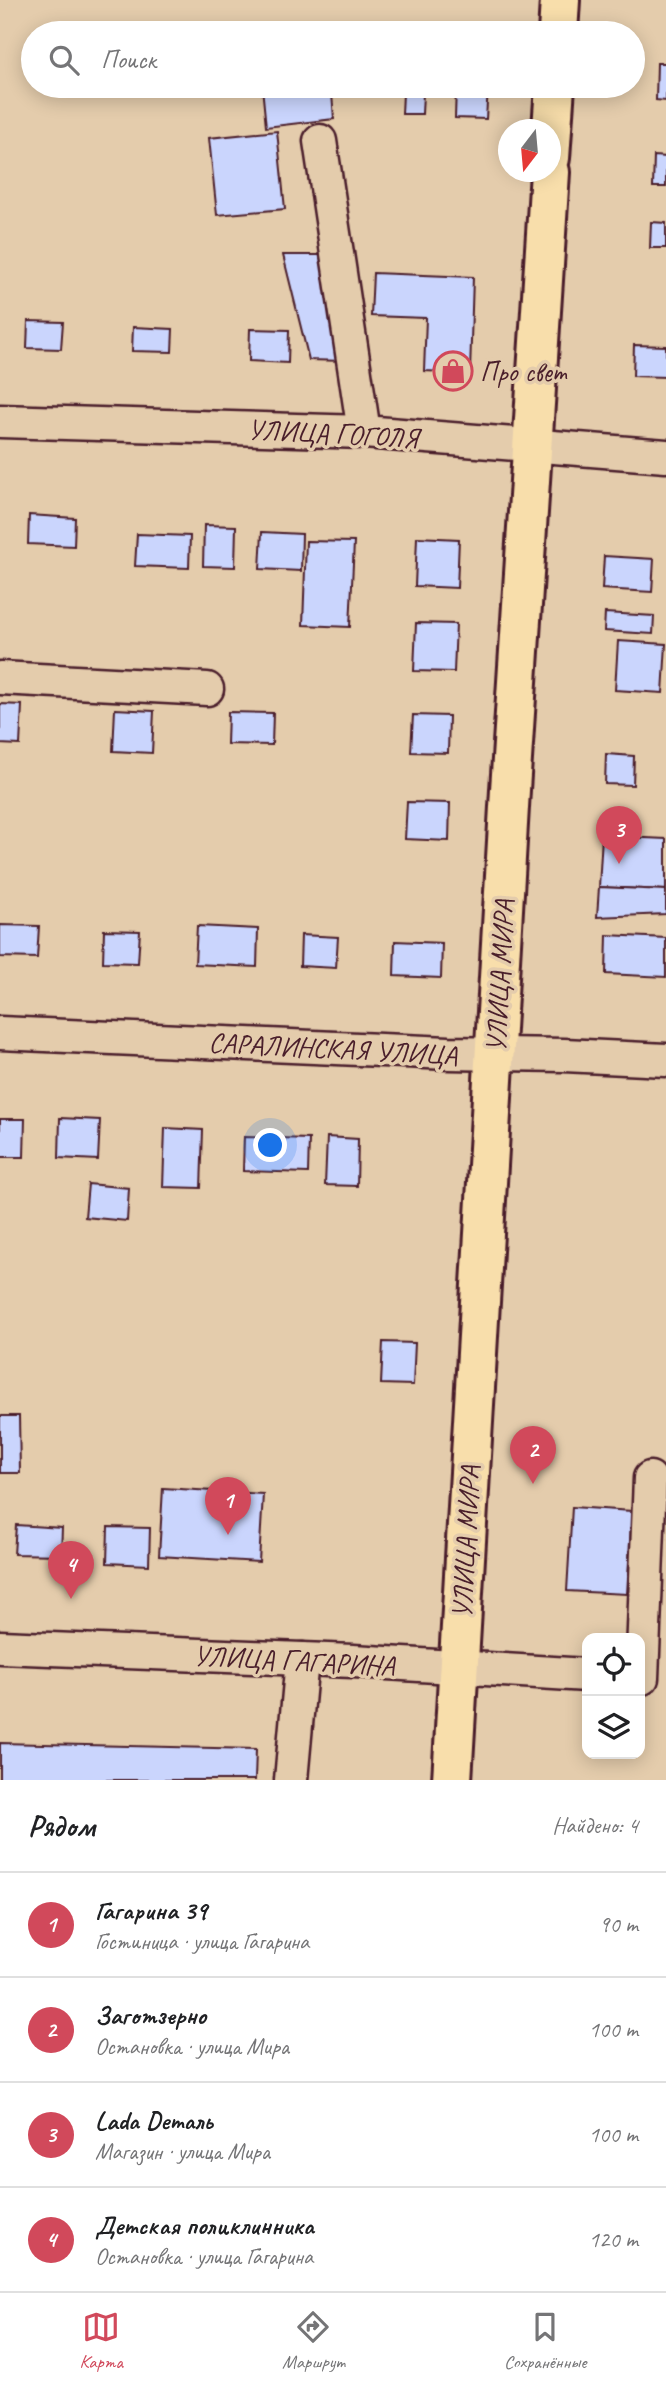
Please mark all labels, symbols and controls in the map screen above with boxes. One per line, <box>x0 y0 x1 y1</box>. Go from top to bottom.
search box <box>21 21 645 98</box>
icon: search <box>45 41 83 79</box>
text: Поиск <box>101 43 156 76</box>
north arrow <box>498 119 561 182</box>
shop icon: Про свет <box>432 350 474 392</box>
place label: Про свет <box>480 354 568 389</box>
street label: УЛИЦА ГОГОЛЯ <box>247 412 423 456</box>
pin: 3 <box>596 806 642 864</box>
street label: УЛИЦА МИРА <box>478 898 521 1053</box>
street label: САРАЛИНСКАЯ УЛИЦА <box>208 1025 459 1073</box>
your location <box>253 1128 287 1162</box>
pin: 2 <box>510 1426 556 1484</box>
street label: УЛИЦА МИРА <box>444 1464 487 1619</box>
pin: 1 <box>205 1477 251 1535</box>
pin: 4 <box>48 1541 94 1599</box>
map controls <box>582 1633 645 1759</box>
button: locate <box>582 1633 645 1696</box>
street label: УЛИЦА ГАГАРИНА <box>193 1638 397 1683</box>
button: layers <box>582 1696 645 1759</box>
text: Рядом <box>28 1807 95 1845</box>
text: Найдено: 4 <box>552 1811 638 1840</box>
text: Гагарина 39 <box>95 1894 207 1927</box>
text: 1 <box>46 1910 56 1939</box>
text: 90 m <box>599 1910 638 1939</box>
text: Гостиница · улица Гагарина <box>95 1927 309 1956</box>
text: Заготзерно <box>95 1999 206 2032</box>
text: 2 <box>46 2015 56 2044</box>
text: 100 m <box>589 2015 638 2044</box>
text: Остановка · улица Мира <box>95 2032 289 2061</box>
text: Lada Dеталь <box>95 2104 213 2137</box>
text: 3 <box>46 2120 56 2149</box>
text: 100 m <box>589 2120 638 2149</box>
text: Магазин · улица Мира <box>95 2137 270 2166</box>
text: Детская поликлинника <box>95 2209 314 2242</box>
text: 4 <box>46 2225 56 2254</box>
text: 120 m <box>589 2225 638 2254</box>
text: Остановка · улица Гагарина <box>95 2242 313 2271</box>
tab: Карта <box>80 2308 123 2374</box>
tab: Маршрут <box>282 2308 345 2374</box>
tab: Сохранённые <box>504 2308 586 2374</box>

